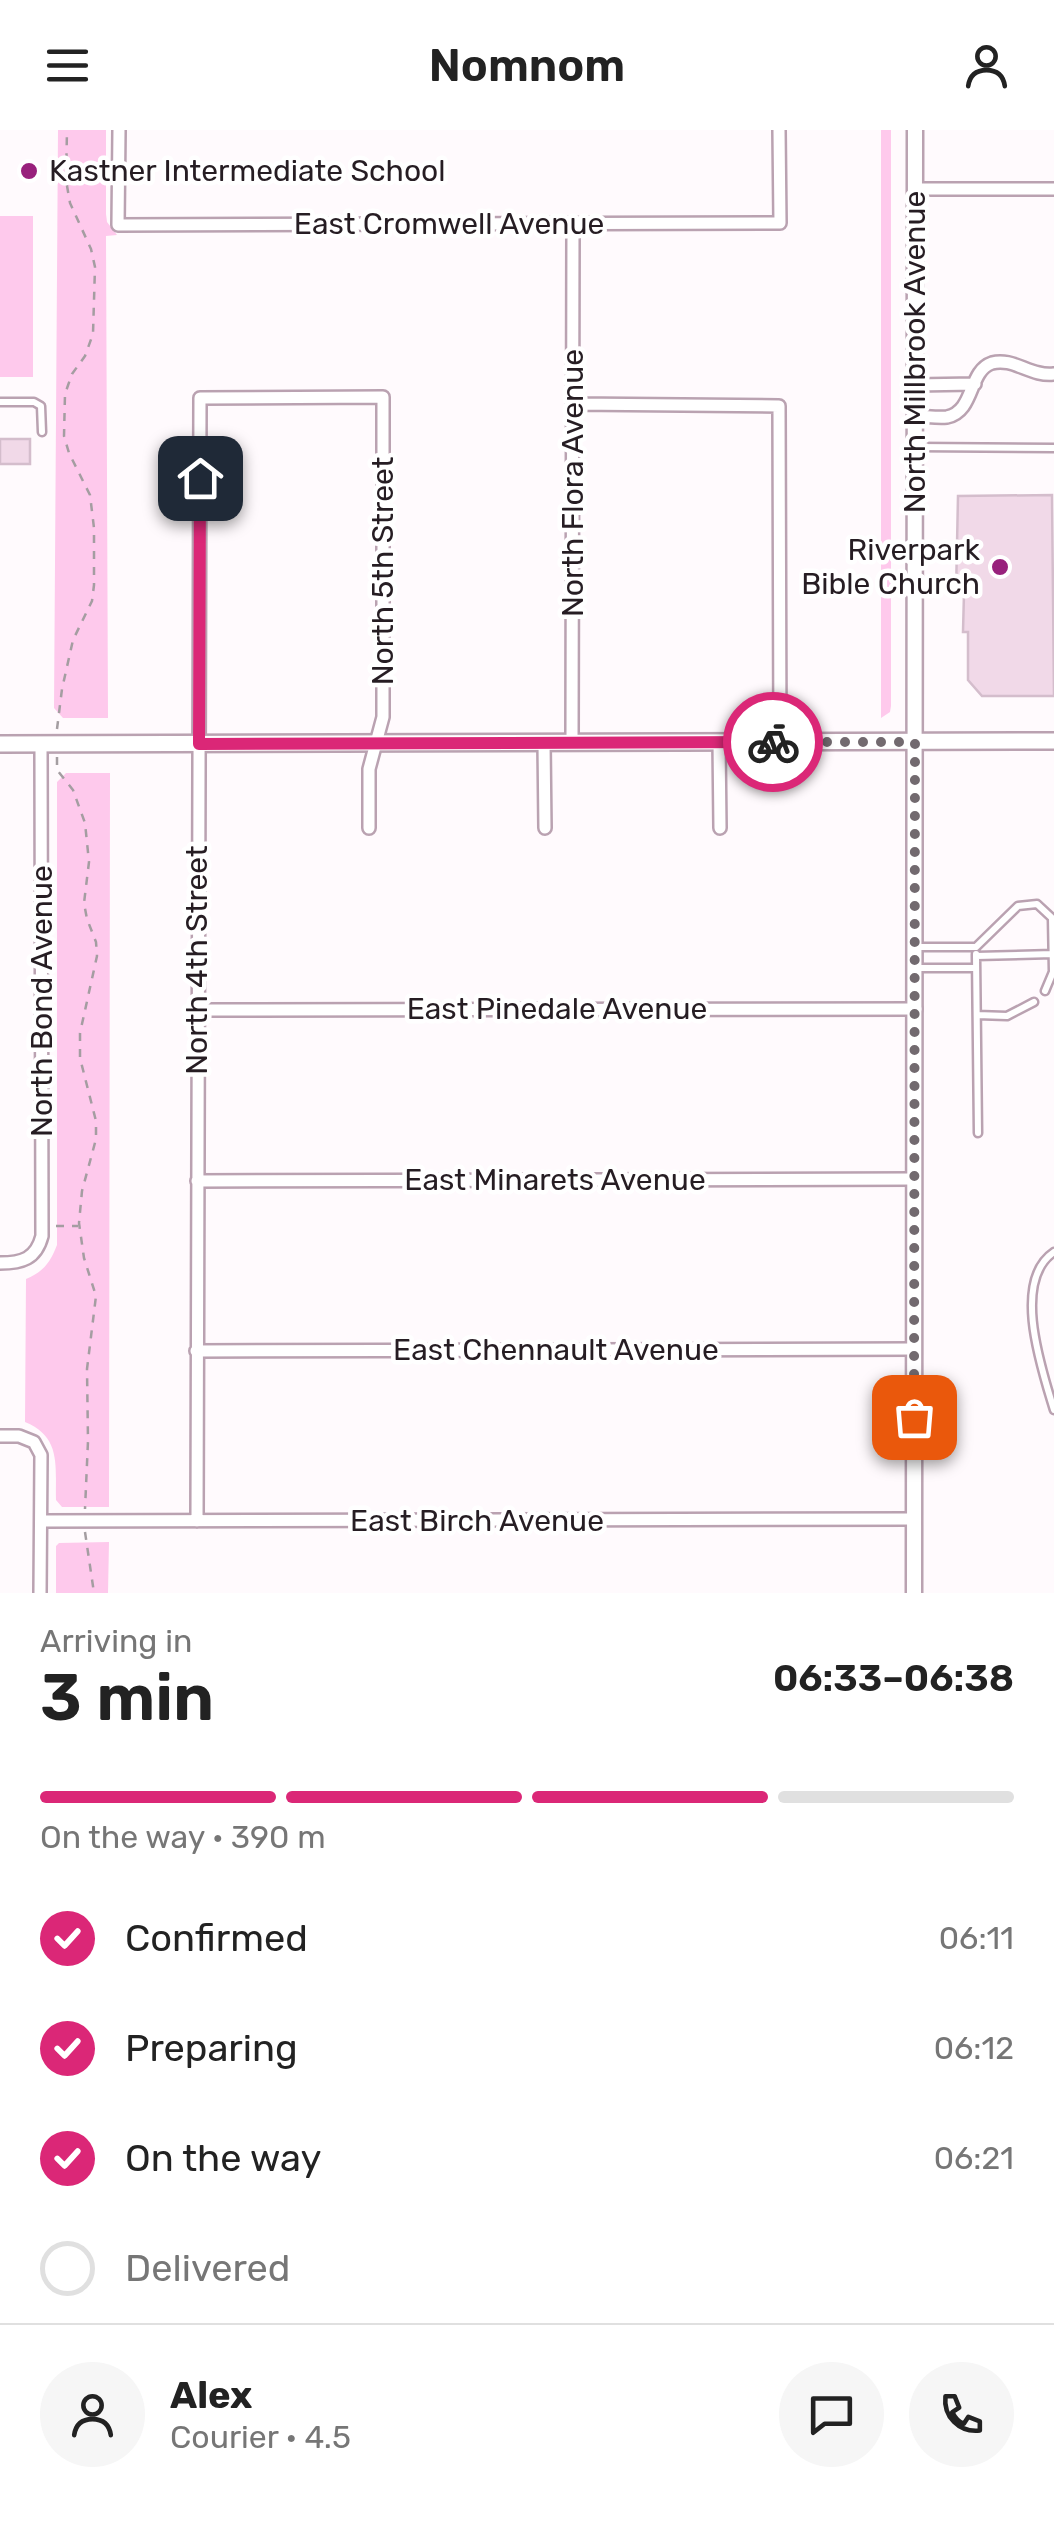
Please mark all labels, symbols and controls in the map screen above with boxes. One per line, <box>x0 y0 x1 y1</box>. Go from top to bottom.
icon: menu <box>40 38 95 93</box>
icon: person <box>959 38 1014 93</box>
text: Nomnom <box>429 39 625 92</box>
place label: Kastner Intermediate School <box>49 153 446 189</box>
marker: Kastner Intermediate School <box>18 160 40 182</box>
street label: North Millbrook Avenue <box>897 191 933 513</box>
street label: East Cromwell Avenue <box>294 206 604 242</box>
street label: North Flora Avenue <box>555 349 591 617</box>
pin <box>158 436 243 521</box>
icon: home <box>173 451 228 506</box>
street label: North 5th Street <box>365 456 401 685</box>
place label: Riverpark Bible Church <box>801 532 981 602</box>
marker: Riverpark Bible Church <box>989 556 1011 578</box>
courier <box>723 692 823 792</box>
icon: bike <box>746 715 801 770</box>
street label: North 4th Street <box>179 845 215 1075</box>
street label: North Bond Avenue <box>24 865 60 1137</box>
street label: East Pinedale Avenue <box>407 991 707 1027</box>
street label: East Minarets Avenue <box>404 1162 706 1198</box>
street label: East Chennault Avenue <box>393 1332 719 1368</box>
pin <box>872 1375 957 1460</box>
icon: bag <box>887 1390 942 1445</box>
street label: East Birch Avenue <box>350 1503 604 1539</box>
text: Arriving in <box>40 1622 192 1660</box>
text: 06:33–06:38 <box>773 1655 1014 1701</box>
text: 3 min <box>40 1659 214 1736</box>
text: On the way · 390 m <box>40 1818 326 1856</box>
icon: check <box>40 1911 95 1966</box>
text: Confirmed <box>125 1915 308 1961</box>
text: 06:11 <box>939 1919 1014 1957</box>
icon: check <box>40 2021 95 2076</box>
text: Preparing <box>125 2025 298 2071</box>
text: 06:12 <box>934 2029 1014 2067</box>
icon: check <box>40 2131 95 2186</box>
text: On the way <box>125 2135 321 2181</box>
text: 06:21 <box>934 2139 1014 2177</box>
text: Delivered <box>125 2245 290 2291</box>
button: person <box>40 2362 145 2467</box>
button: chat <box>779 2362 884 2467</box>
button: phone <box>909 2362 1014 2467</box>
text: Alex <box>170 2372 252 2418</box>
text: Courier · 4.5 <box>170 2418 351 2456</box>

